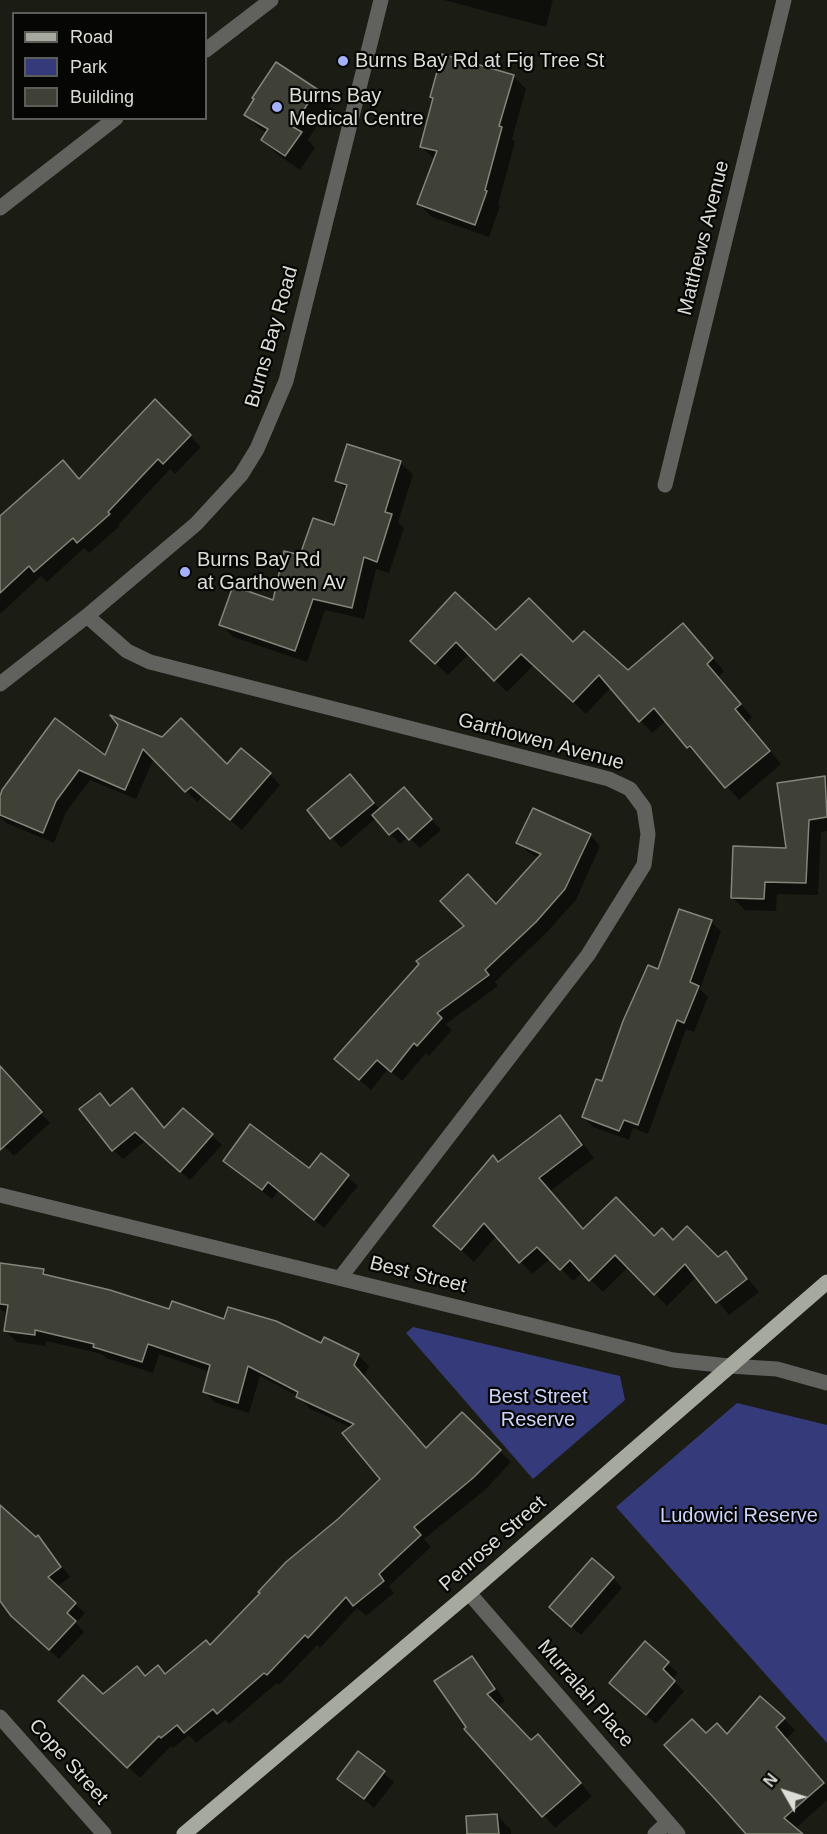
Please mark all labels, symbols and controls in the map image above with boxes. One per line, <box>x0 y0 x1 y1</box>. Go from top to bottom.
legend <box>12 12 207 120</box>
text: Road <box>70 27 113 47</box>
place label: Burns Bay Rd at Fig Tree St <box>355 49 604 73</box>
marker: Burns Bay Rd at Fig Tree St <box>336 54 350 68</box>
text: Park <box>70 57 107 77</box>
place label: Burns Bay Medical Centre <box>289 84 424 131</box>
text: Building <box>70 87 134 107</box>
marker: Burns Bay Medical Centre <box>270 100 284 114</box>
street label: Matthews Avenue <box>673 158 735 318</box>
street label: Burns Bay Road <box>240 264 304 410</box>
place label: Burns Bay Rd at Garthowen Av <box>197 548 346 595</box>
marker: Burns Bay Rd at Garthowen Av <box>178 565 192 579</box>
street label: Garthowen Avenue <box>455 708 627 776</box>
street label: Best Street <box>367 1251 469 1299</box>
park label: Best Street Reserve <box>489 1385 587 1432</box>
street label: Penrose Street <box>435 1491 551 1597</box>
park label: Ludowici Reserve <box>660 1504 818 1528</box>
street label: Murralah Place <box>532 1635 638 1753</box>
street label: Cope Street <box>23 1714 113 1810</box>
north arrow <box>755 1762 815 1822</box>
text: N <box>760 1771 781 1790</box>

